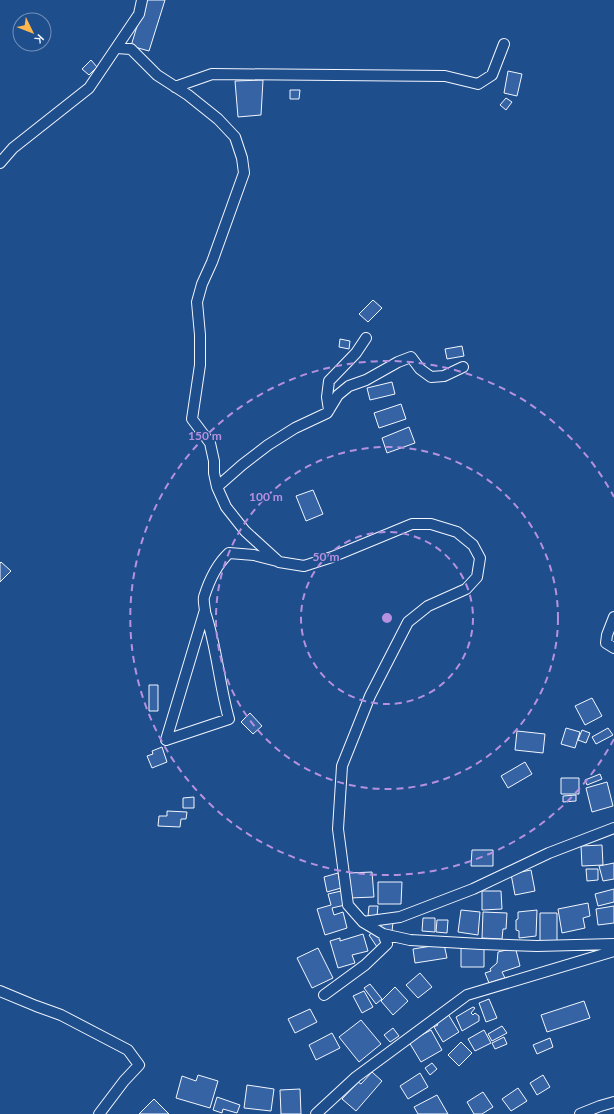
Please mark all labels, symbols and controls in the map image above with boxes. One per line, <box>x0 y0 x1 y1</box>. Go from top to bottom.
north arrow <box>12 12 52 52</box>
text: K <box>32 32 47 47</box>
text: 150 m <box>188 428 222 443</box>
text: 100 m <box>249 489 283 504</box>
text: 50 m <box>313 549 339 564</box>
centre of rings <box>380 611 394 625</box>

